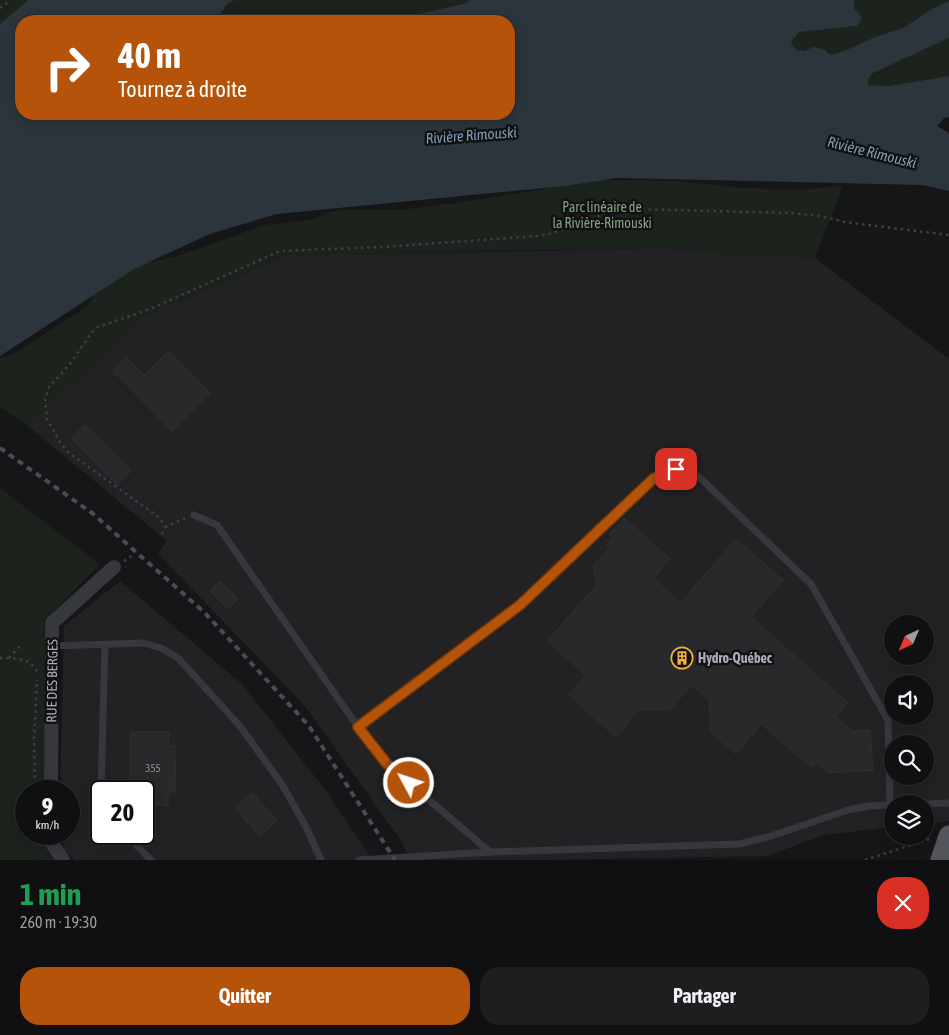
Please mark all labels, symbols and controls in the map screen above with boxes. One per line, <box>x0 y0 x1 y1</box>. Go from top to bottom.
icon: right <box>35 35 100 100</box>
text: 40 m <box>118 35 181 75</box>
text: Tournez à droite <box>118 76 247 102</box>
water label: Rivière Rimouski <box>425 123 518 147</box>
water label: Rivière Rimouski <box>826 133 919 171</box>
park label: Parc linéaire de la Rivière-Rimouski <box>552 199 652 231</box>
pin <box>655 448 697 490</box>
icon: arrive <box>662 455 690 483</box>
north arrow <box>884 615 934 665</box>
map controls <box>884 615 934 845</box>
street label: RUE DES BERGES <box>43 639 61 723</box>
building icon: Hydro-Québec <box>670 646 694 670</box>
place label: Hydro-Québec <box>698 650 773 666</box>
button: sound <box>884 675 934 725</box>
button: search <box>884 735 934 785</box>
position arrow <box>382 756 434 808</box>
house number: 355 <box>145 762 161 774</box>
speed limit sign: 20 <box>90 780 155 845</box>
text: 9 <box>42 792 53 820</box>
button: layers <box>884 795 934 845</box>
text: km/h <box>36 818 59 832</box>
text: 1 min <box>20 877 81 911</box>
button: close <box>877 877 929 929</box>
text: 260 m · 19:30 <box>20 913 97 931</box>
button: Quitter <box>20 967 470 1025</box>
button: Partager <box>480 967 929 1025</box>

